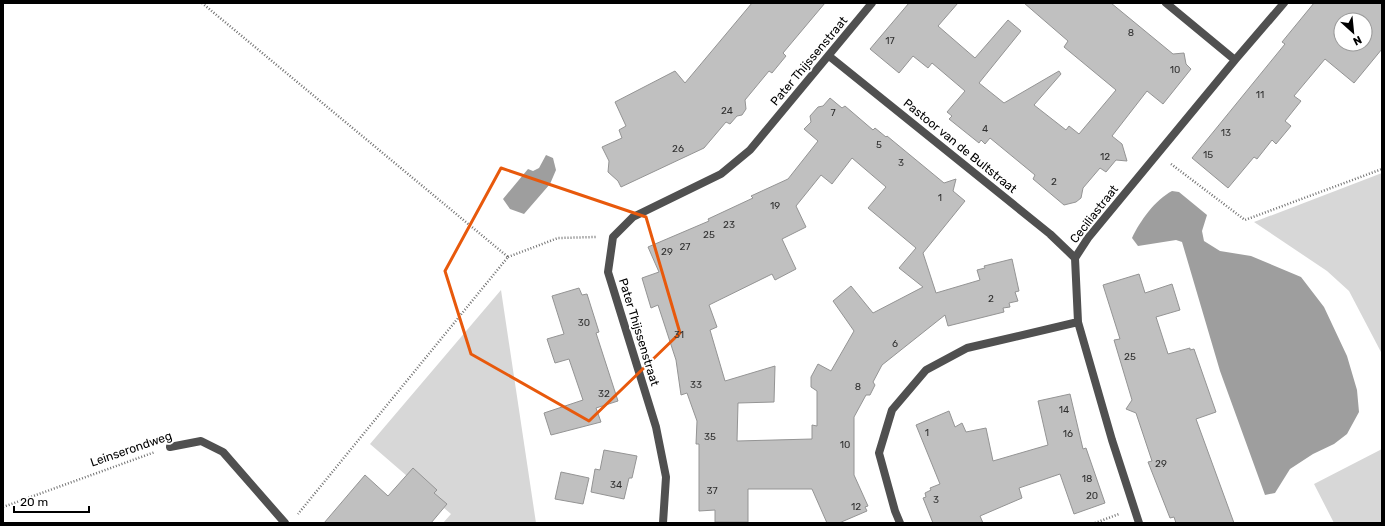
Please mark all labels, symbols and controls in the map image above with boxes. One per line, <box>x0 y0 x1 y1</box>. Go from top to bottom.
north arrow <box>1333 12 1373 52</box>
street label: Pater Thijssenstraat <box>768 13 851 108</box>
house number: 8 <box>1128 27 1134 39</box>
text: N <box>1351 33 1364 48</box>
house number: 17 <box>885 35 895 47</box>
house number: 10 <box>1170 64 1180 76</box>
house number: 11 <box>1256 89 1264 101</box>
street label: Pastoor van de Bultstraat <box>901 96 1020 196</box>
house number: 24 <box>721 105 733 117</box>
house number: 7 <box>830 107 836 119</box>
house number: 4 <box>982 123 988 135</box>
house number: 13 <box>1221 127 1231 139</box>
house number: 5 <box>876 139 882 151</box>
house number: 26 <box>672 143 684 155</box>
house number: 15 <box>1203 149 1213 161</box>
house number: 12 <box>1100 151 1110 163</box>
house number: 3 <box>898 157 904 169</box>
house number: 2 <box>1051 176 1057 188</box>
street label: Ceciliastraat <box>1067 182 1121 246</box>
house number: 1 <box>938 192 942 204</box>
house number: 19 <box>770 200 780 212</box>
house number: 23 <box>723 219 735 231</box>
house number: 25 <box>703 229 715 241</box>
house number: 27 <box>680 241 691 253</box>
house number: 29 <box>661 246 673 258</box>
street label: Pater Thijssenstraat <box>616 276 662 388</box>
house number: 2 <box>988 293 994 305</box>
house number: 30 <box>578 317 590 329</box>
house number: 31 <box>674 329 684 341</box>
house number: 6 <box>892 338 898 350</box>
house number: 25 <box>1124 351 1136 363</box>
house number: 33 <box>690 379 702 391</box>
house number: 8 <box>855 381 861 393</box>
house number: 32 <box>598 388 610 400</box>
house number: 14 <box>1059 404 1069 416</box>
house number: 1 <box>925 427 929 439</box>
street label: Leinserondweg <box>88 428 174 470</box>
house number: 16 <box>1063 428 1073 440</box>
house number: 35 <box>704 431 716 443</box>
house number: 10 <box>840 439 850 451</box>
house number: 29 <box>1155 458 1167 470</box>
house number: 18 <box>1082 473 1092 485</box>
house number: 34 <box>610 479 622 491</box>
house number: 37 <box>706 485 718 497</box>
scale bar <box>14 488 89 514</box>
house number: 20 <box>1086 490 1098 502</box>
house number: 3 <box>933 494 939 506</box>
text: 20 m <box>20 495 48 509</box>
house number: 12 <box>851 501 861 513</box>

